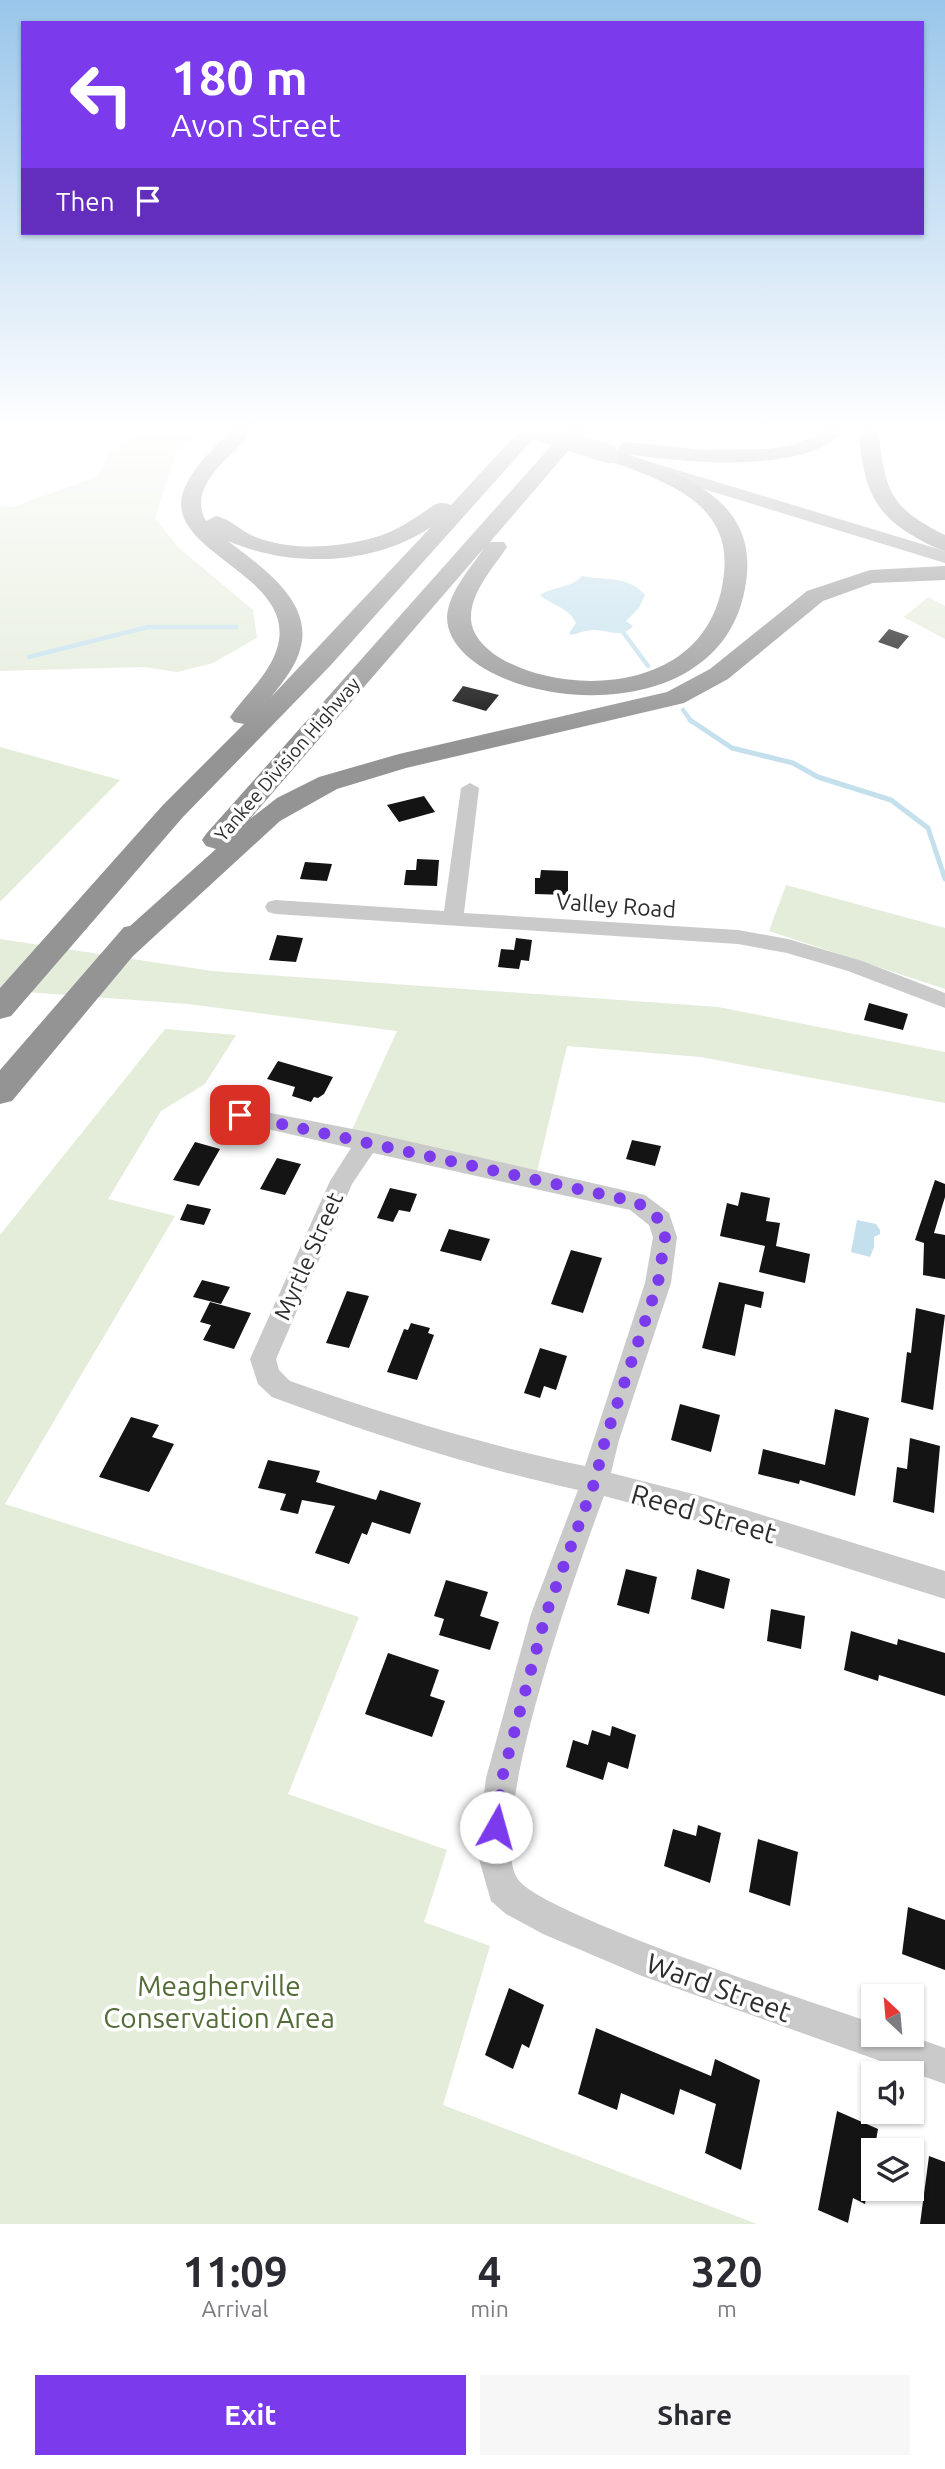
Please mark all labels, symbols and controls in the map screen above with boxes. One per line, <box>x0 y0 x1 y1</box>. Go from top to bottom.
icon: left <box>56 49 147 140</box>
text: 180 m <box>171 49 308 104</box>
text: Avon Street <box>171 107 341 143</box>
icon: arrive <box>129 182 167 220</box>
text: Then <box>56 187 115 216</box>
street label: Yankee Division Highway <box>210 673 364 845</box>
street label: Valley Road <box>555 888 677 922</box>
pin <box>210 1085 270 1145</box>
icon: arrive <box>221 1096 259 1134</box>
street label: Myrtle Street <box>269 1188 347 1324</box>
street label: Reed Street <box>628 1478 780 1548</box>
position arrow <box>459 1790 533 1864</box>
street label: Ward Street <box>643 1947 795 2027</box>
park label: Meagherville Conservation Area <box>103 1970 335 2033</box>
north arrow <box>861 1984 924 2048</box>
map controls <box>861 1984 924 2201</box>
button: sound <box>861 2061 924 2124</box>
button: layers <box>861 2138 924 2201</box>
text: 11:09 <box>183 2248 288 2295</box>
text: 4 <box>478 2248 501 2295</box>
text: 320 <box>691 2248 762 2295</box>
text: Arrival <box>202 2296 269 2321</box>
text: min <box>470 2296 509 2321</box>
text: m <box>717 2296 737 2321</box>
button: Exit <box>35 2375 466 2455</box>
button: Share <box>480 2375 910 2455</box>

